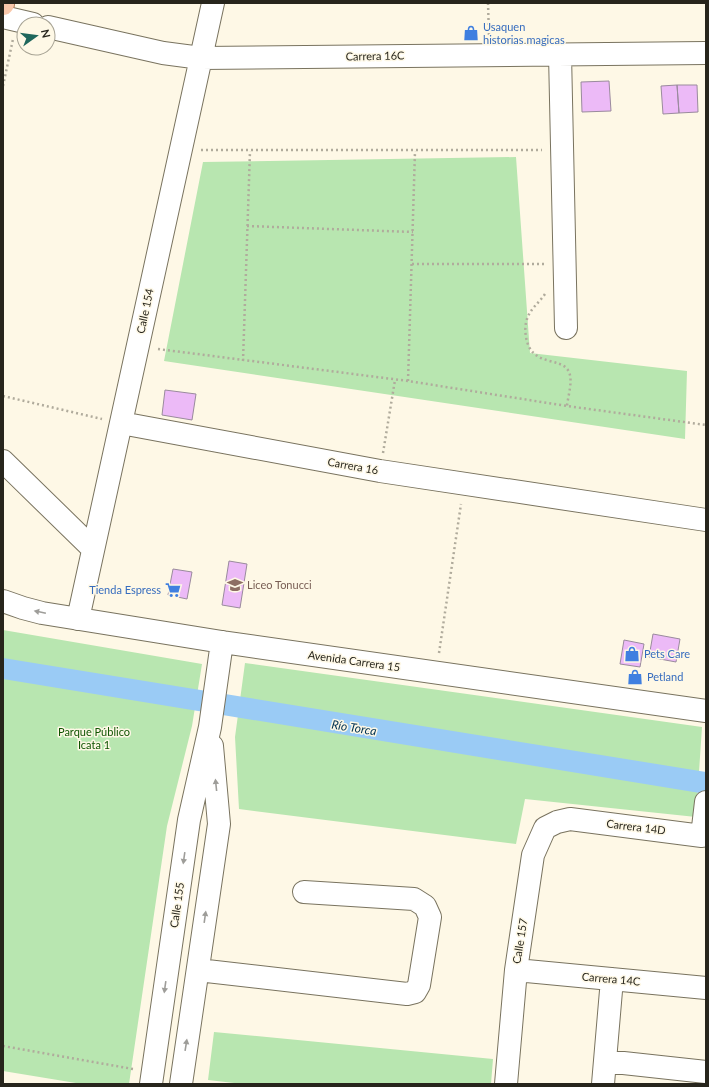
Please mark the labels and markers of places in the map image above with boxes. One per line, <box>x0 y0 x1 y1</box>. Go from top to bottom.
place label: Usaquen historias magicas <box>483 20 565 46</box>
shop icon: Usaquen historias magicas <box>462 24 480 42</box>
school or university icon: Liceo Tonucci <box>226 576 244 594</box>
place label: Liceo Tonucci <box>247 578 312 591</box>
supermarket icon: Tienda Espress <box>164 581 182 599</box>
place label: Tienda Espress <box>89 583 161 596</box>
shop icon: Pets Care <box>623 645 641 663</box>
place label: Pets Care <box>644 647 690 660</box>
shop icon: Petland <box>626 668 644 686</box>
place label: Petland <box>647 670 683 683</box>

